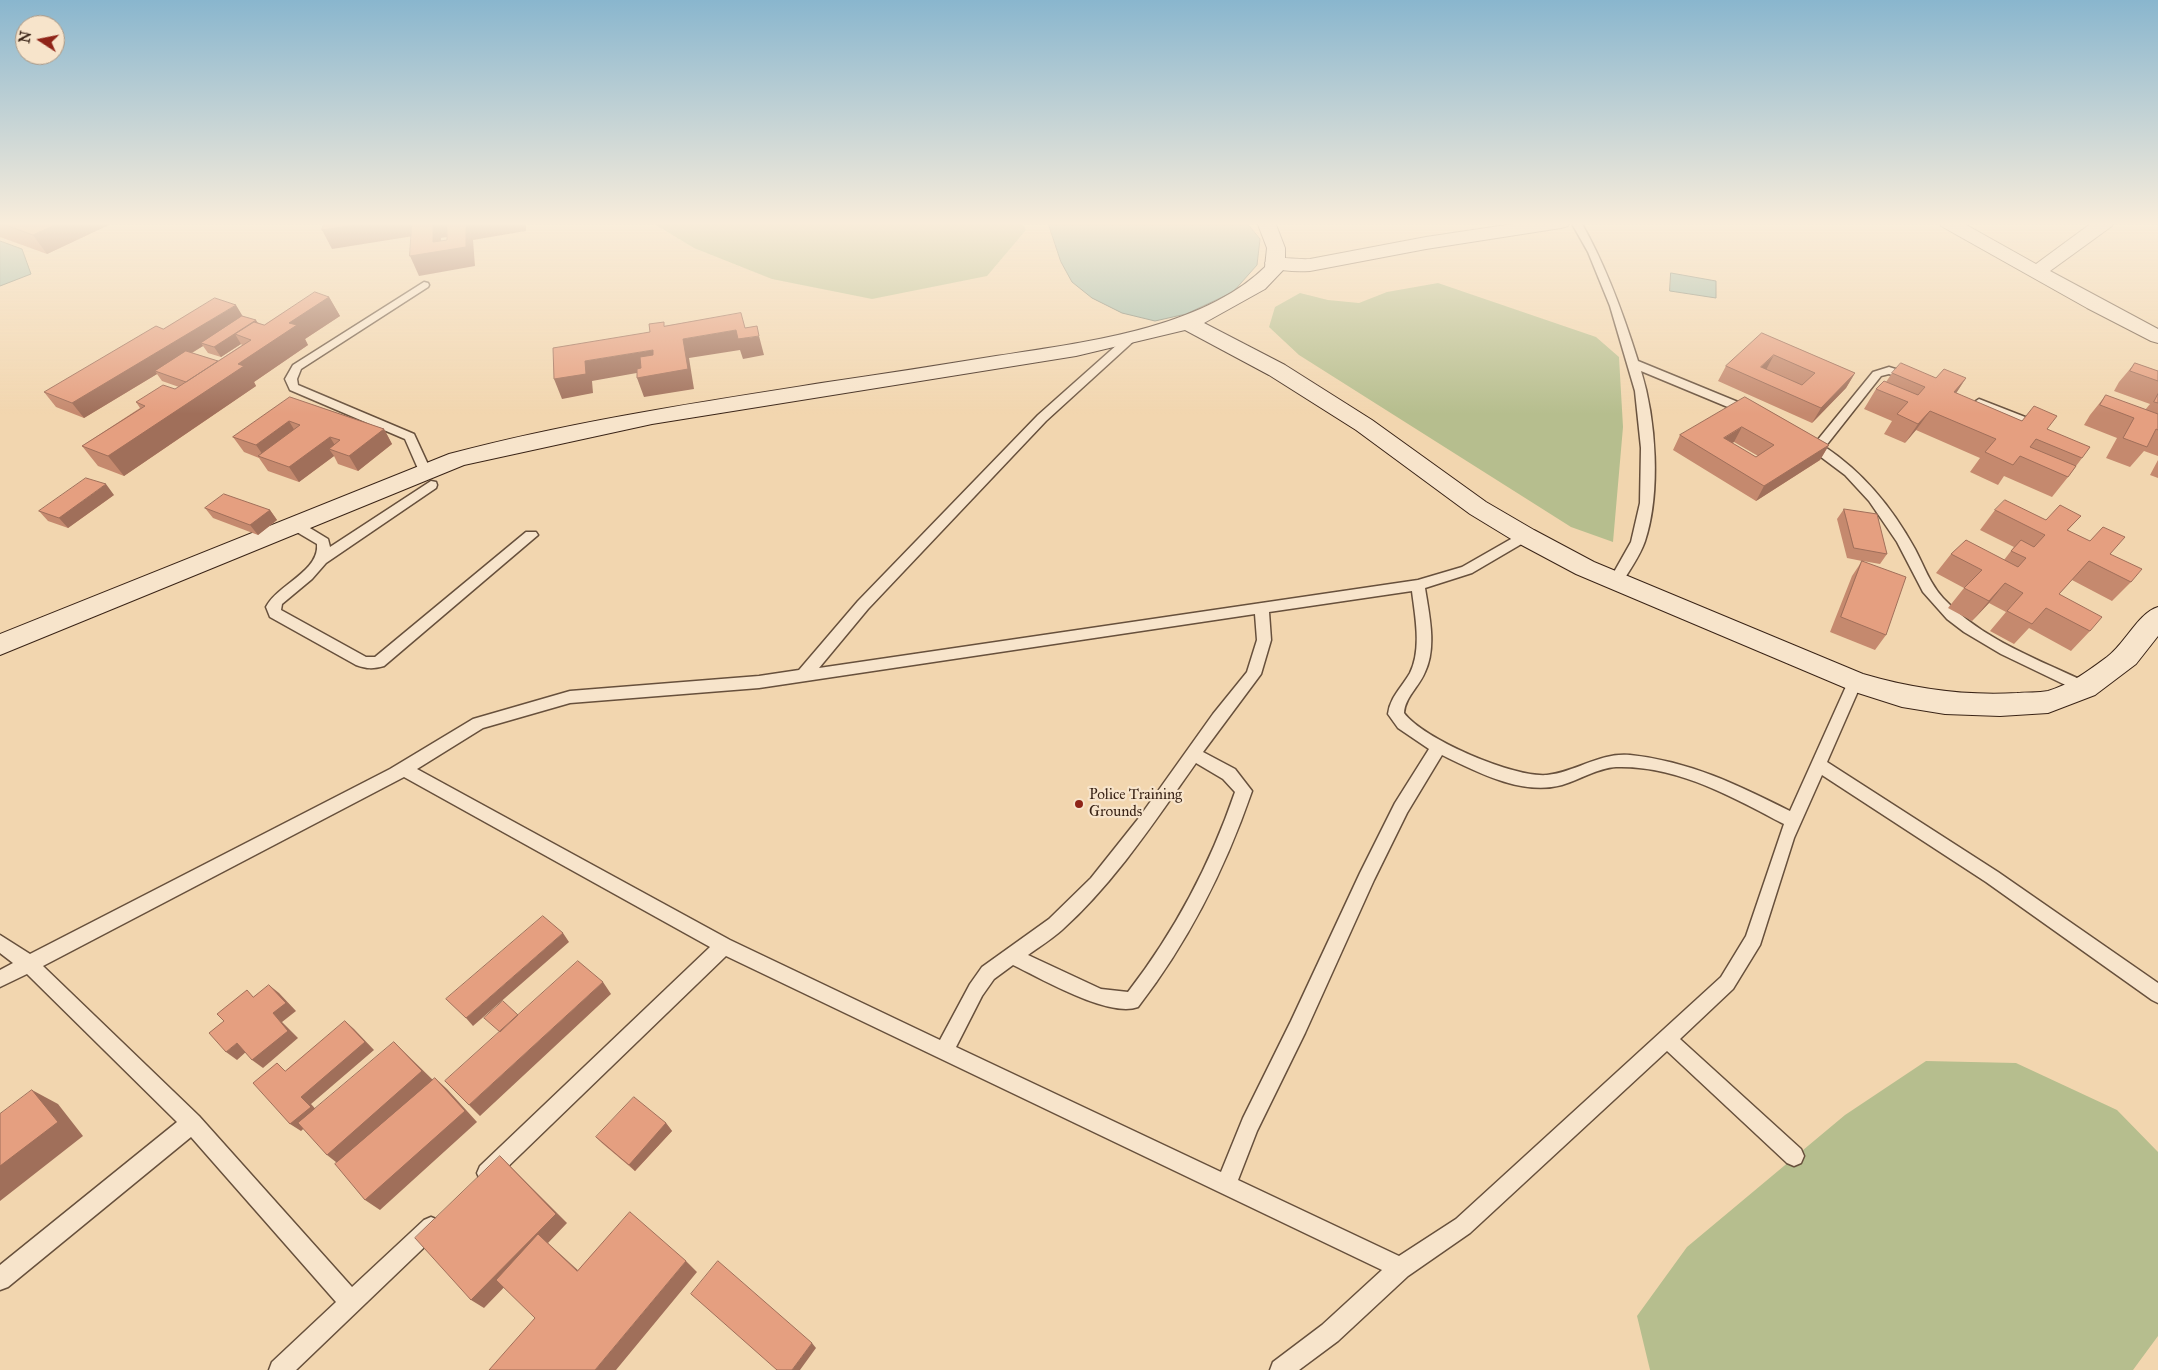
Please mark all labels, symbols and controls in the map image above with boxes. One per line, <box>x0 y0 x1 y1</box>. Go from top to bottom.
north arrow <box>15 15 65 65</box>
text: N <box>16 30 35 45</box>
place label: Police Training Grounds <box>1089 786 1182 821</box>
marker: Police Training Grounds <box>1073 798 1085 810</box>

